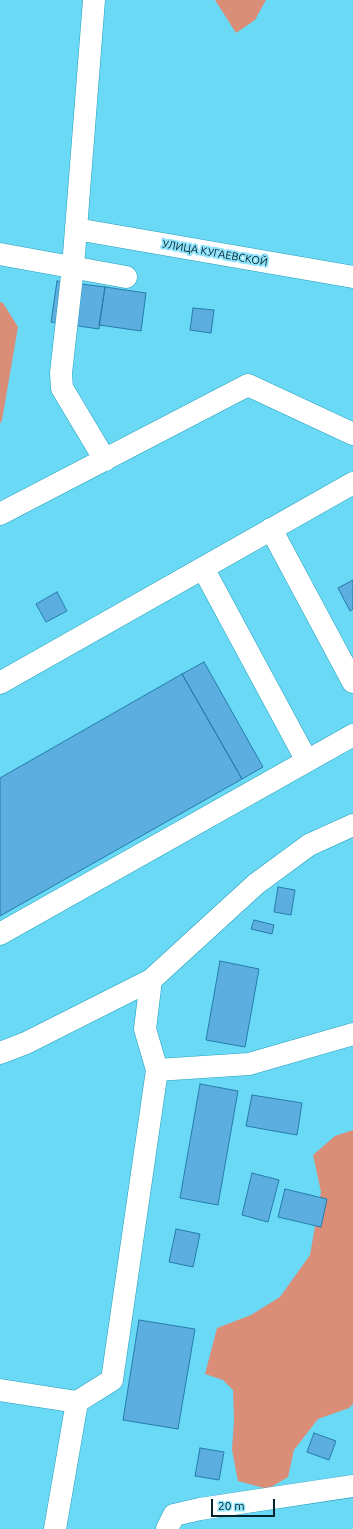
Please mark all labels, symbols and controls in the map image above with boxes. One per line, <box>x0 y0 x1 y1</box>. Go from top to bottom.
street label: УЛИЦА КУГАЕВСКОЙ <box>161 237 269 269</box>
scale bar <box>213 1491 277 1517</box>
text: 20 m <box>218 1499 245 1512</box>

